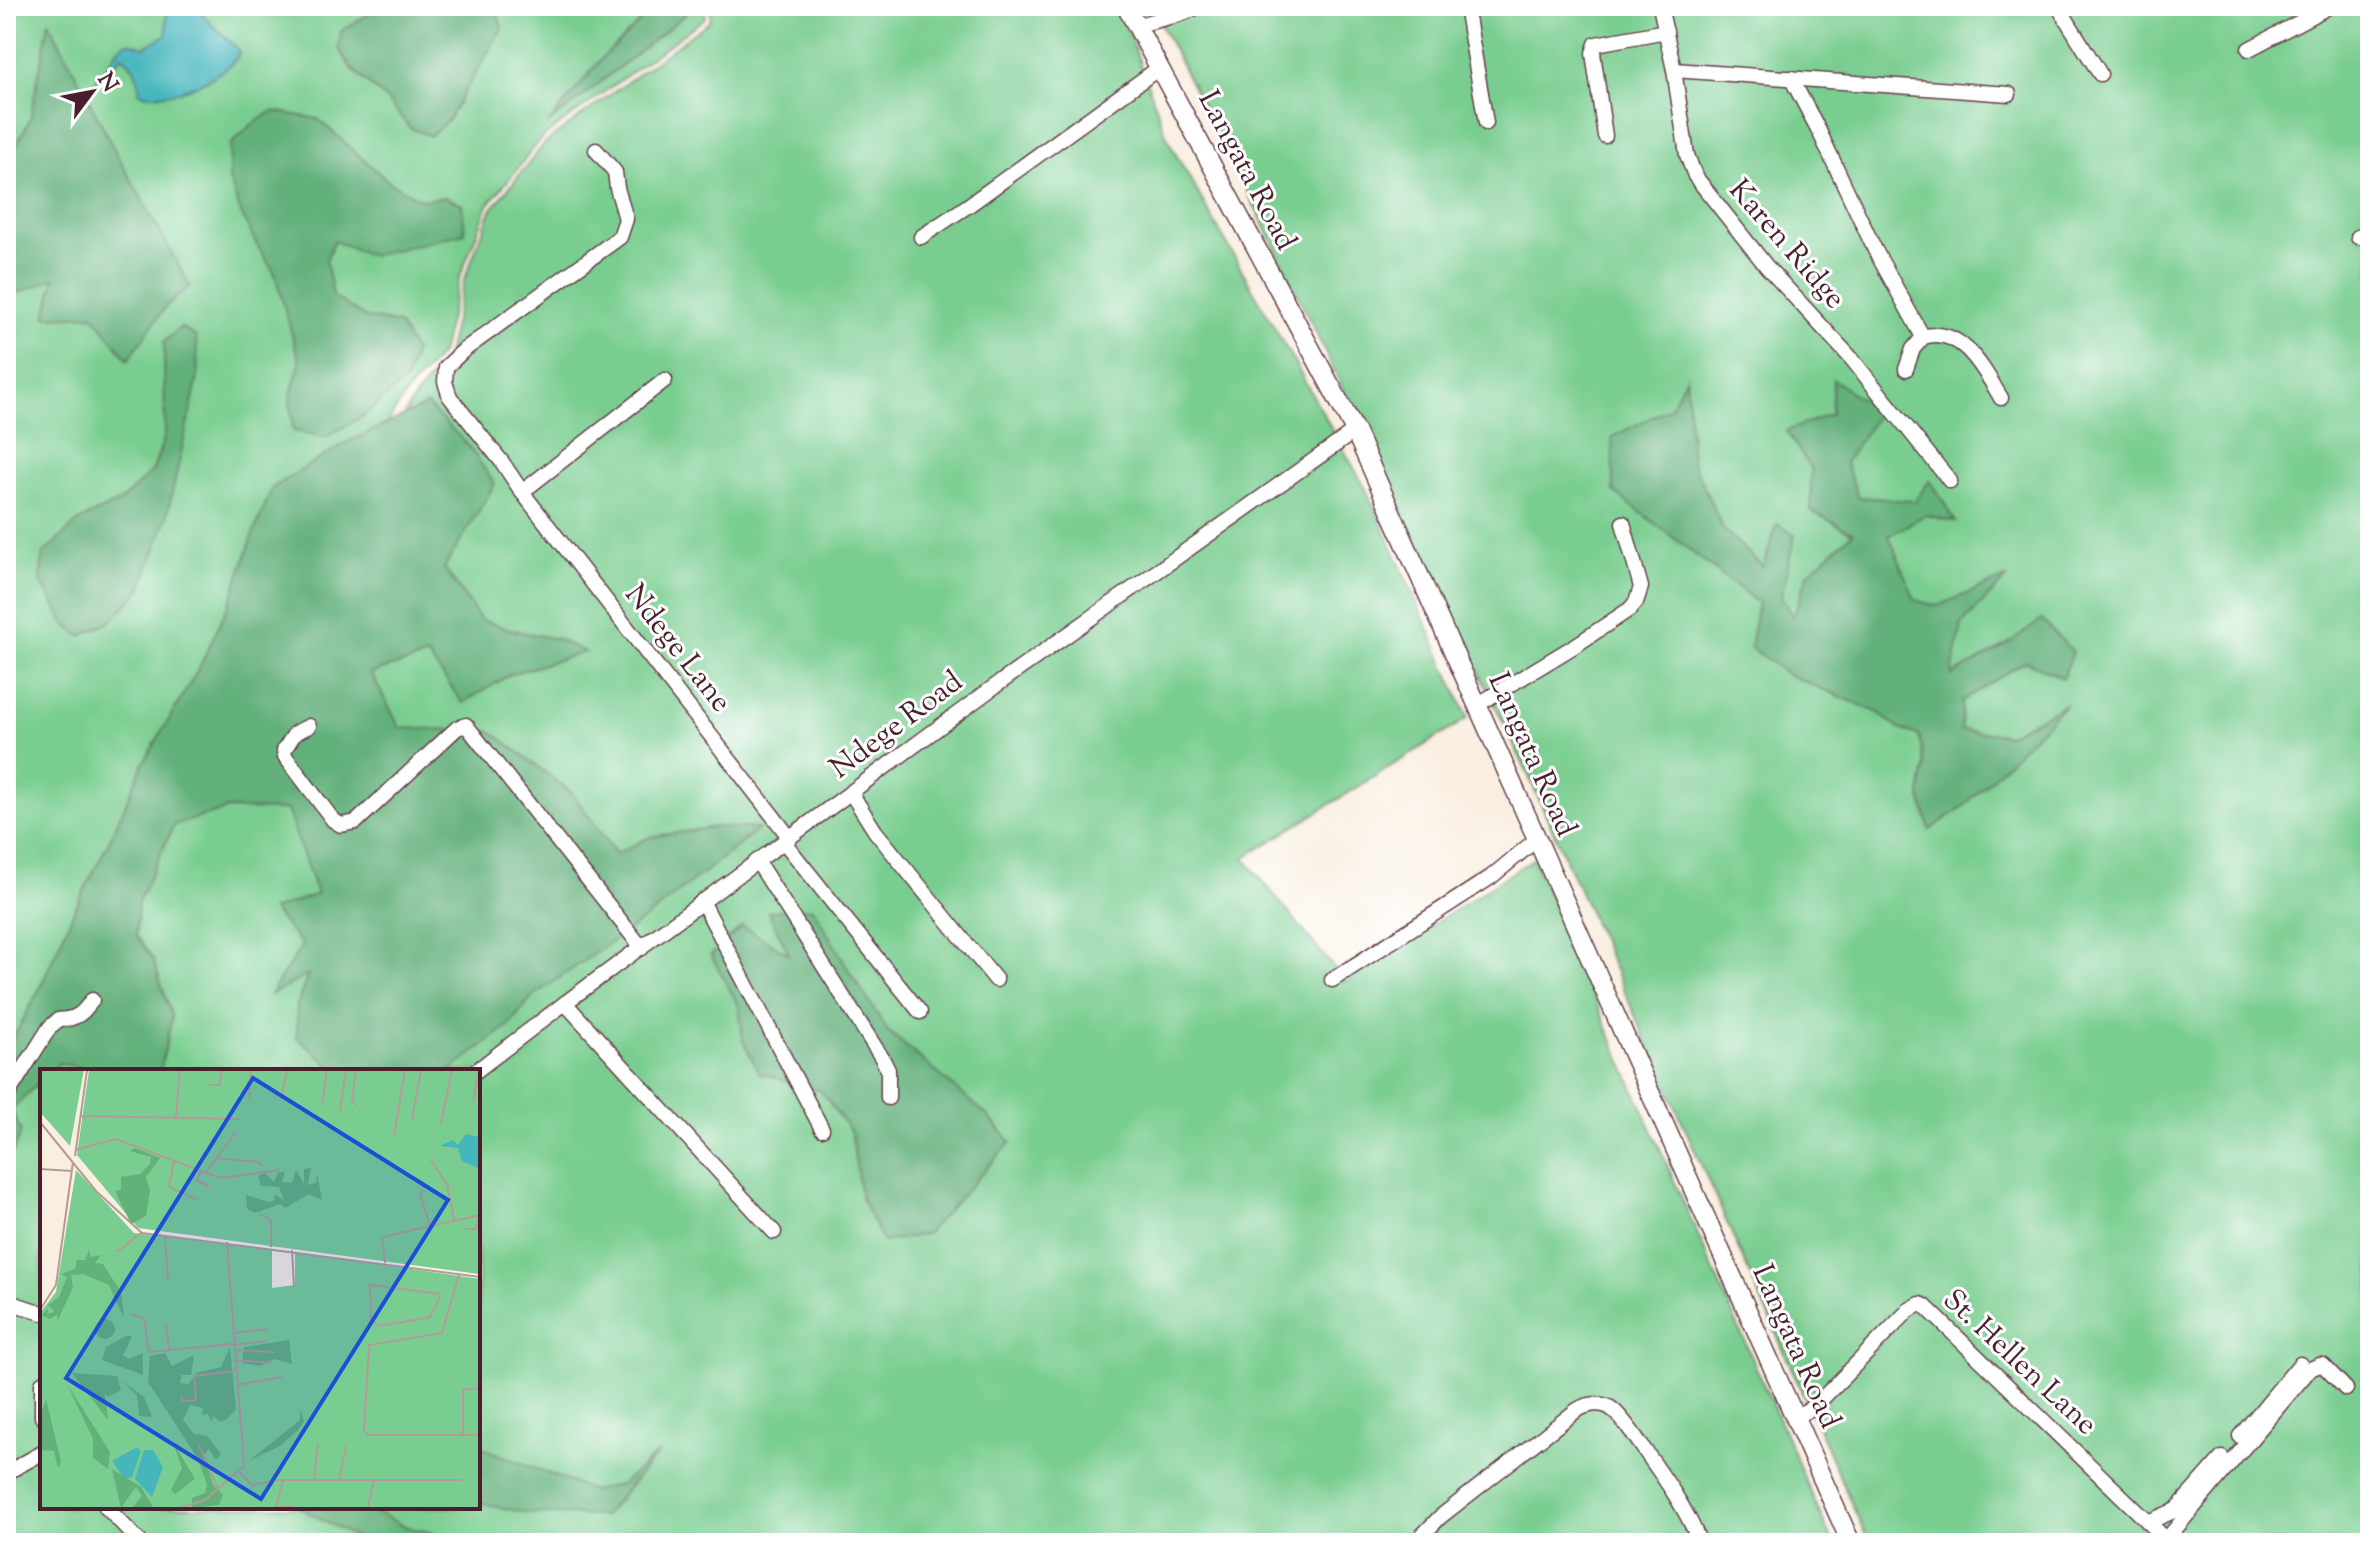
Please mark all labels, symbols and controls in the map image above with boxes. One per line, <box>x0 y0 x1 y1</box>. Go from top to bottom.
north arrow <box>52 52 132 132</box>
text: N <box>88 67 125 99</box>
street label: Langata Road <box>1186 83 1306 259</box>
street label: Karen Ridge <box>1717 171 1855 319</box>
street label: Ndege Lane <box>613 576 741 722</box>
street label: Ndege Road <box>822 662 972 790</box>
street label: Langata Road <box>1476 666 1586 844</box>
inset map <box>40 1069 480 1509</box>
street label: Langata Road <box>1740 1258 1850 1436</box>
street label: St. Hellen Lane <box>1932 1280 2106 1446</box>

